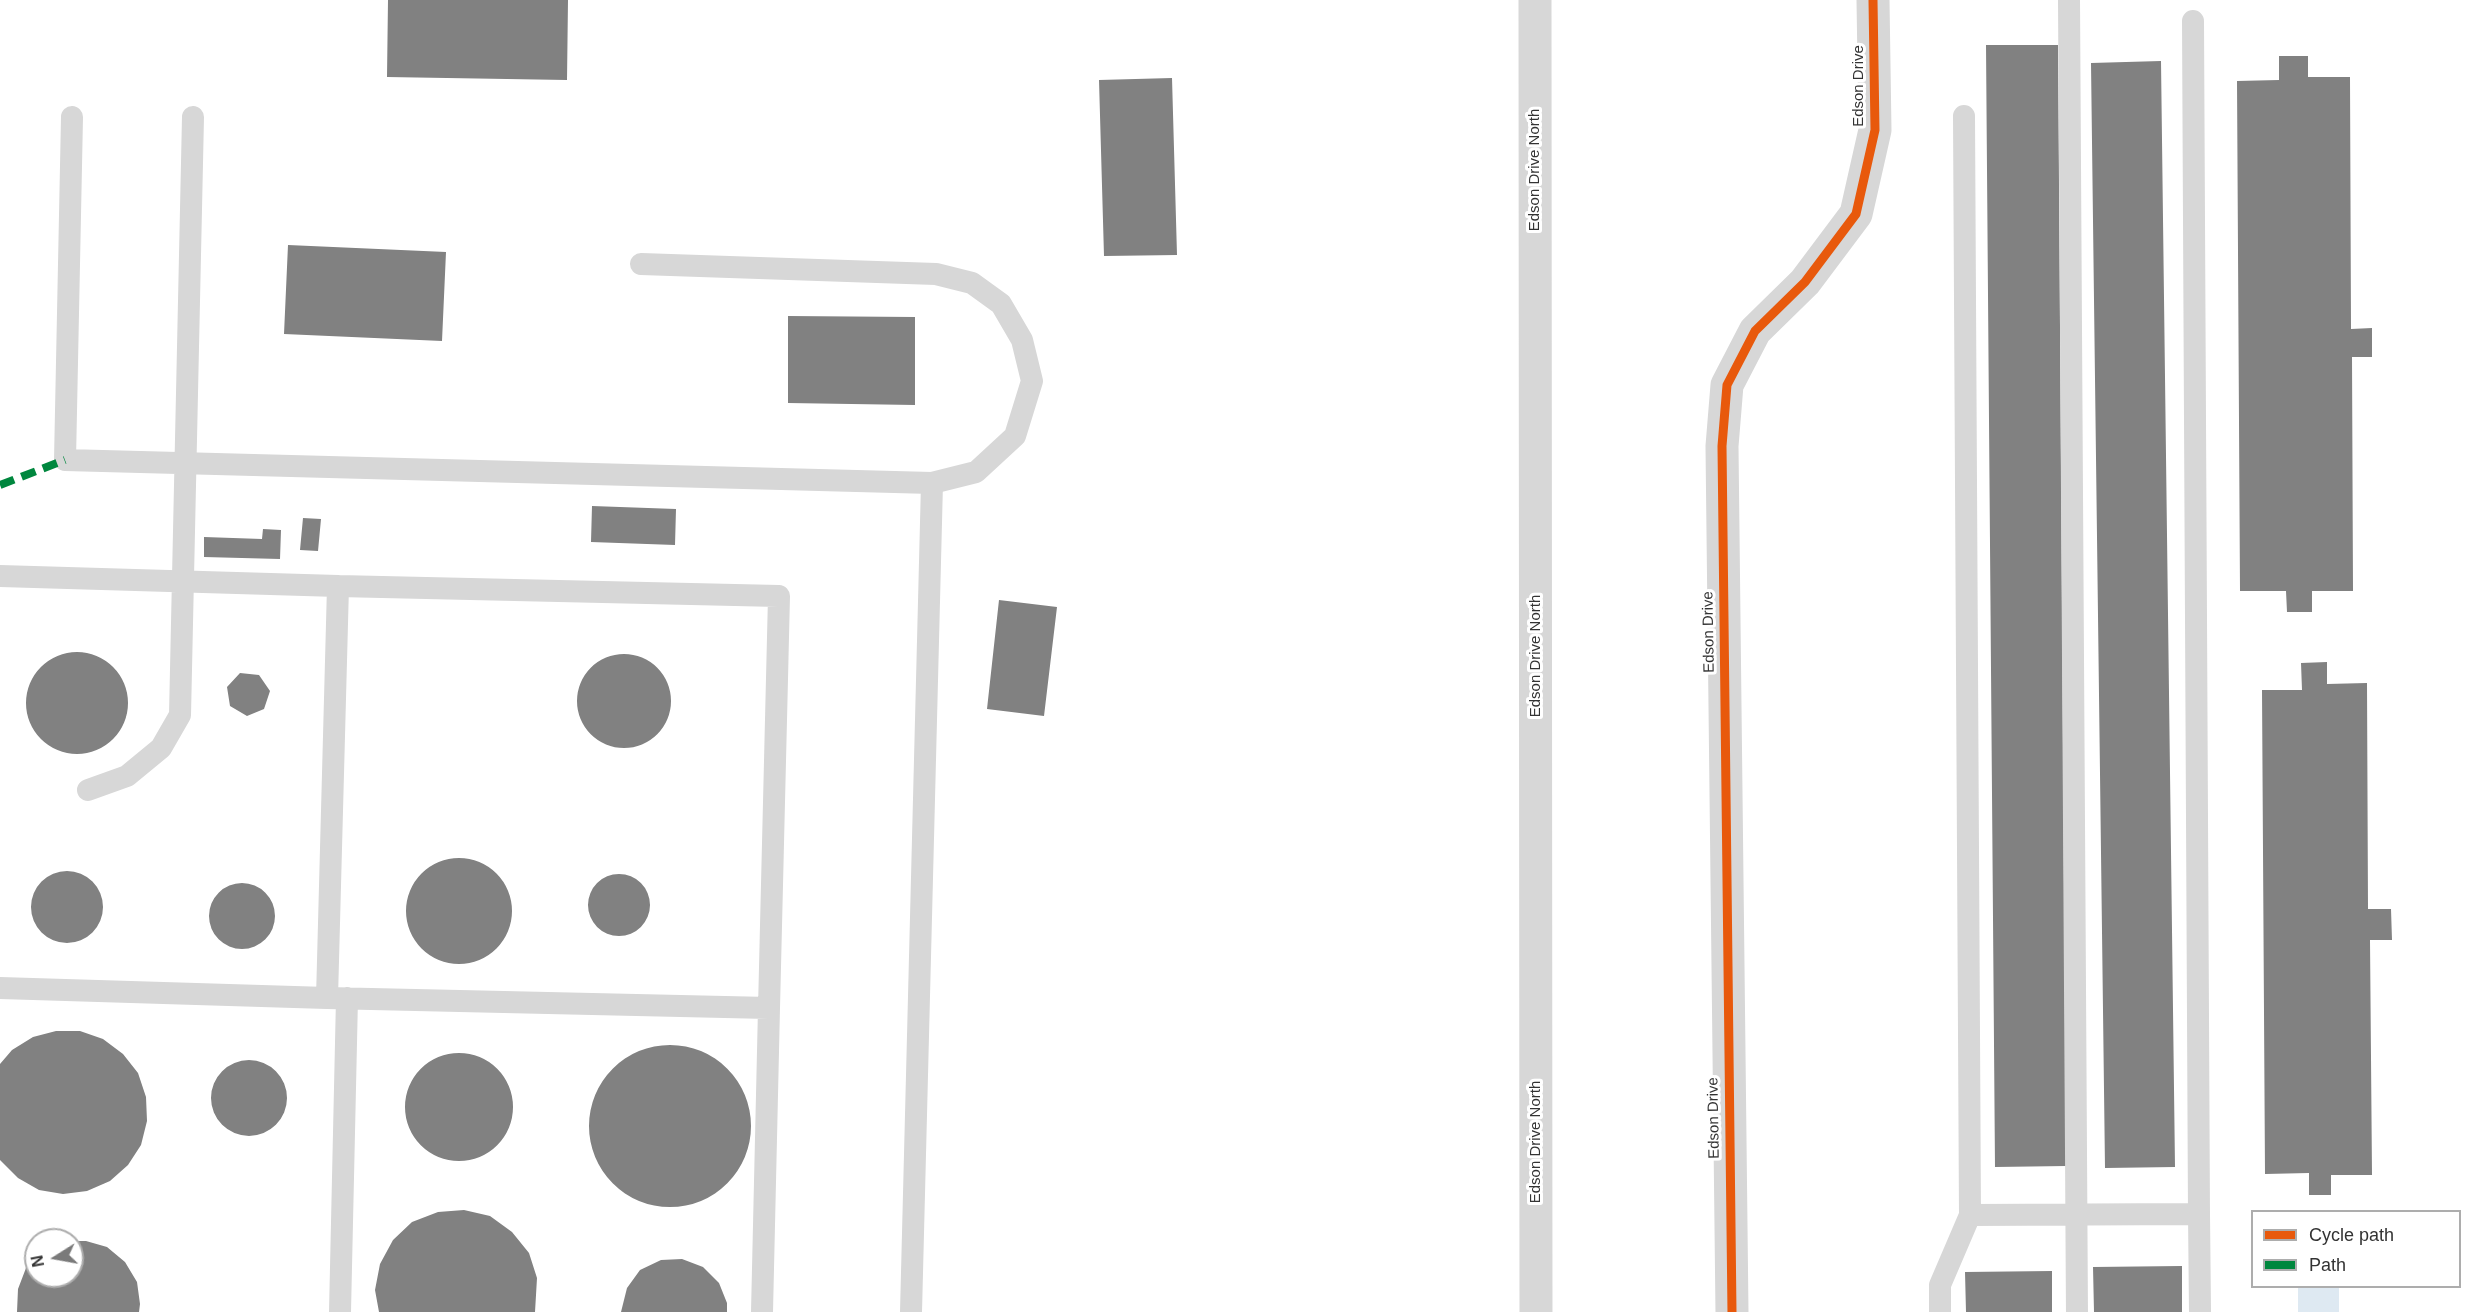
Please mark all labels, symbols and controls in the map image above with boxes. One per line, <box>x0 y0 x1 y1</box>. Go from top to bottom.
street label: Edson Drive <box>1850 45 1868 127</box>
street label: Edson Drive North <box>1526 109 1544 231</box>
street label: Edson Drive <box>1699 591 1719 673</box>
street label: Edson Drive North <box>1527 595 1545 717</box>
street label: Edson Drive <box>1704 1077 1724 1159</box>
street label: Edson Drive North <box>1527 1081 1545 1203</box>
legend <box>2251 1210 2461 1288</box>
text: Cycle path <box>2309 1225 2394 1245</box>
north arrow <box>24 1228 84 1288</box>
text: N <box>28 1254 47 1268</box>
text: Path <box>2309 1255 2346 1275</box>

